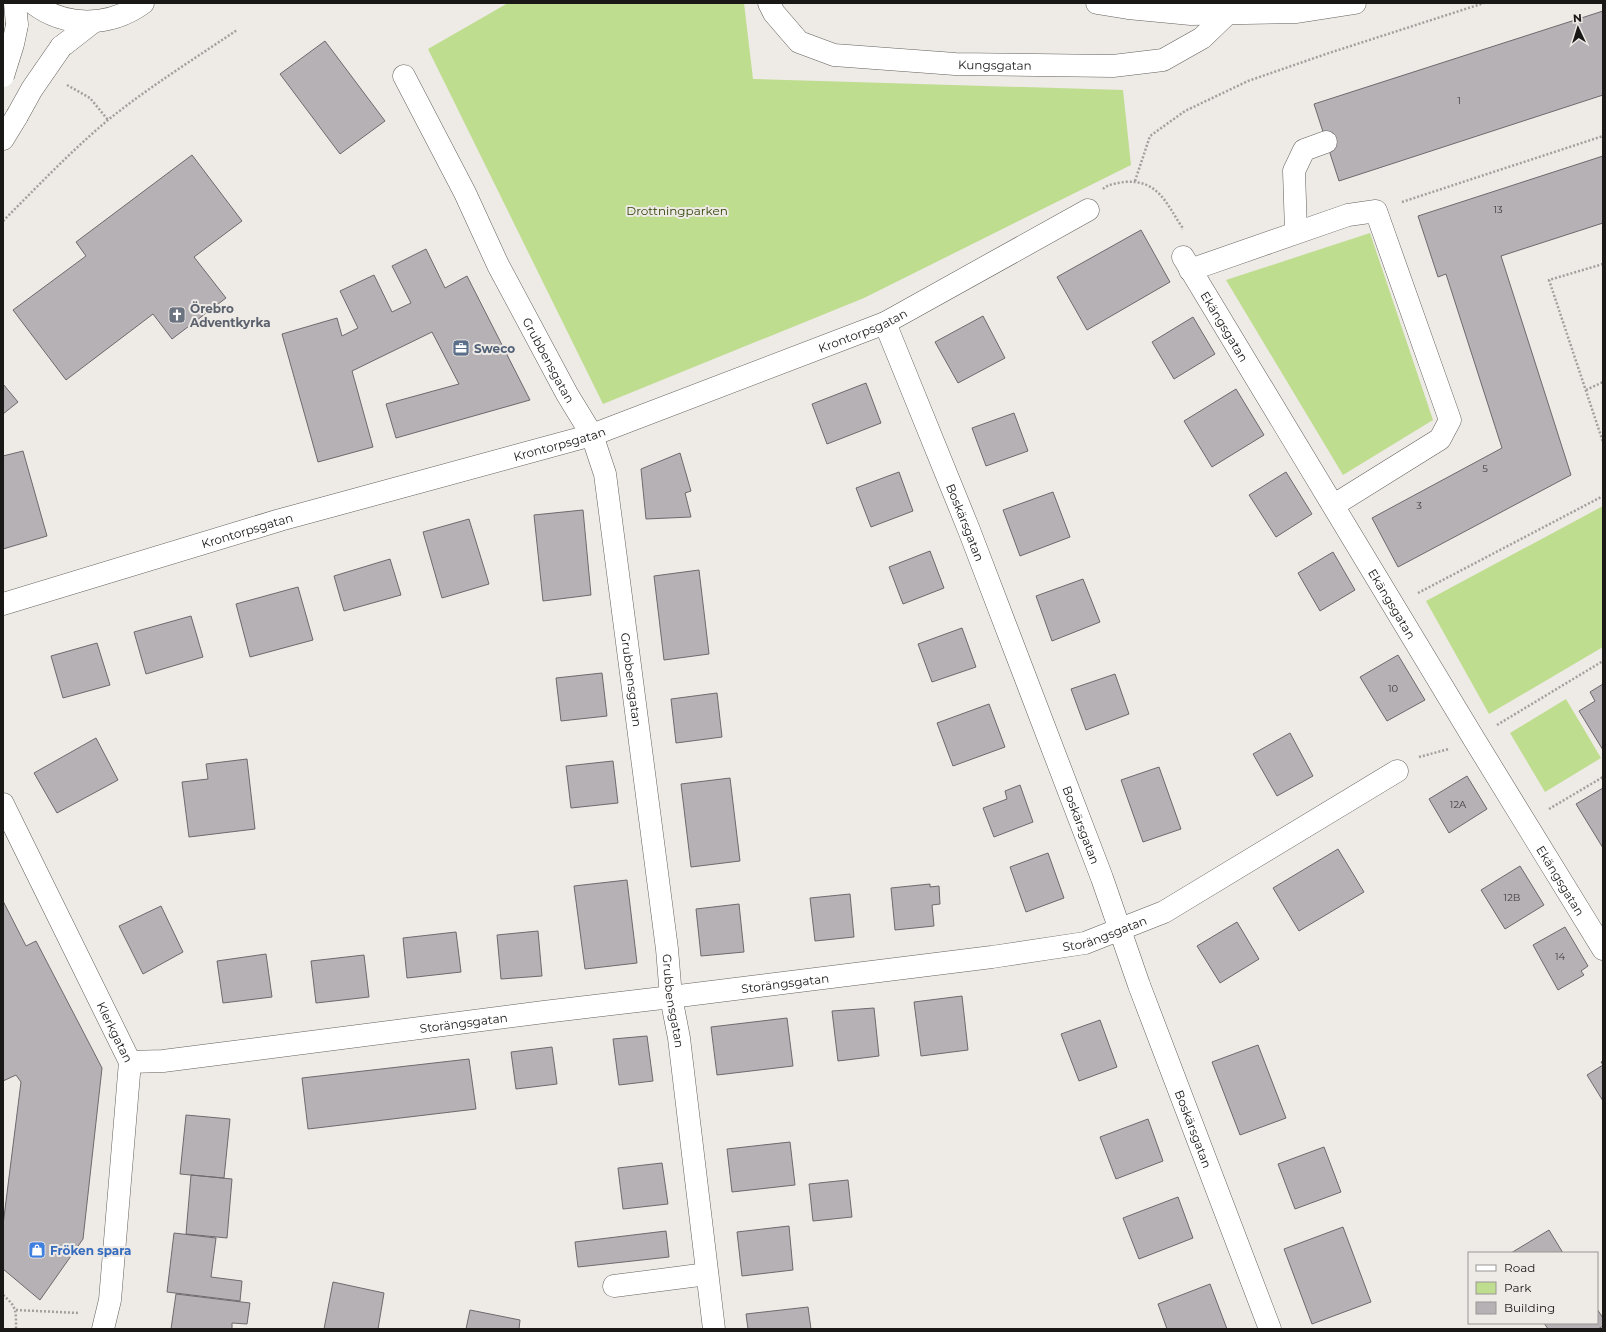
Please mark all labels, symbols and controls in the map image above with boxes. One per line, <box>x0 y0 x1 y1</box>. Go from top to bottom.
north arrow <box>1558 8 1598 48</box>
text: N <box>1572 11 1582 25</box>
street label: Kungsgatan <box>958 57 1032 72</box>
house number: 1 <box>1457 94 1461 107</box>
park label: Drottningparken <box>626 203 728 218</box>
house number: 13 <box>1493 203 1503 216</box>
street label: Ekängsgatan <box>1198 288 1252 364</box>
place label: Örebro Adventkyrka <box>189 301 271 330</box>
church icon: Örebro Adventkyrka <box>167 305 187 325</box>
street label: Krontorpsgatan <box>816 305 910 355</box>
street label: Grubbensgatan <box>520 315 578 406</box>
office icon: Sweco <box>451 338 471 358</box>
place label: Sweco <box>474 341 515 356</box>
street label: Krontorpsgatan <box>512 423 607 464</box>
house number: 5 <box>1482 462 1488 475</box>
street label: Boskärsgatan <box>943 481 988 563</box>
house number: 3 <box>1416 499 1422 512</box>
street label: Krontorpsgatan <box>199 509 294 551</box>
street label: Ekängsgatan <box>1365 566 1419 642</box>
street label: Grubbensgatan <box>618 632 645 728</box>
house number: 10 <box>1388 682 1398 695</box>
street label: Boskärsgatan <box>1060 784 1103 866</box>
house number: 12A <box>1450 798 1467 811</box>
street label: Ekängsgatan <box>1534 843 1588 918</box>
house number: 12B <box>1504 891 1520 904</box>
street label: Storängsgatan <box>1061 912 1149 954</box>
house number: 14 <box>1555 950 1565 963</box>
street label: Grubbensgatan <box>660 953 688 1049</box>
street label: Storängsgatan <box>740 970 830 996</box>
street label: Klerkgatan <box>94 999 136 1065</box>
street label: Storängsgatan <box>419 1009 508 1035</box>
street label: Boskärsgatan <box>1172 1088 1215 1170</box>
shop icon: Fröken spara <box>27 1240 47 1260</box>
place label: Fröken spara <box>50 1243 131 1258</box>
legend <box>1468 1252 1598 1324</box>
text: Road <box>1504 1260 1535 1275</box>
text: Park <box>1504 1280 1532 1295</box>
text: Building <box>1504 1300 1555 1315</box>

